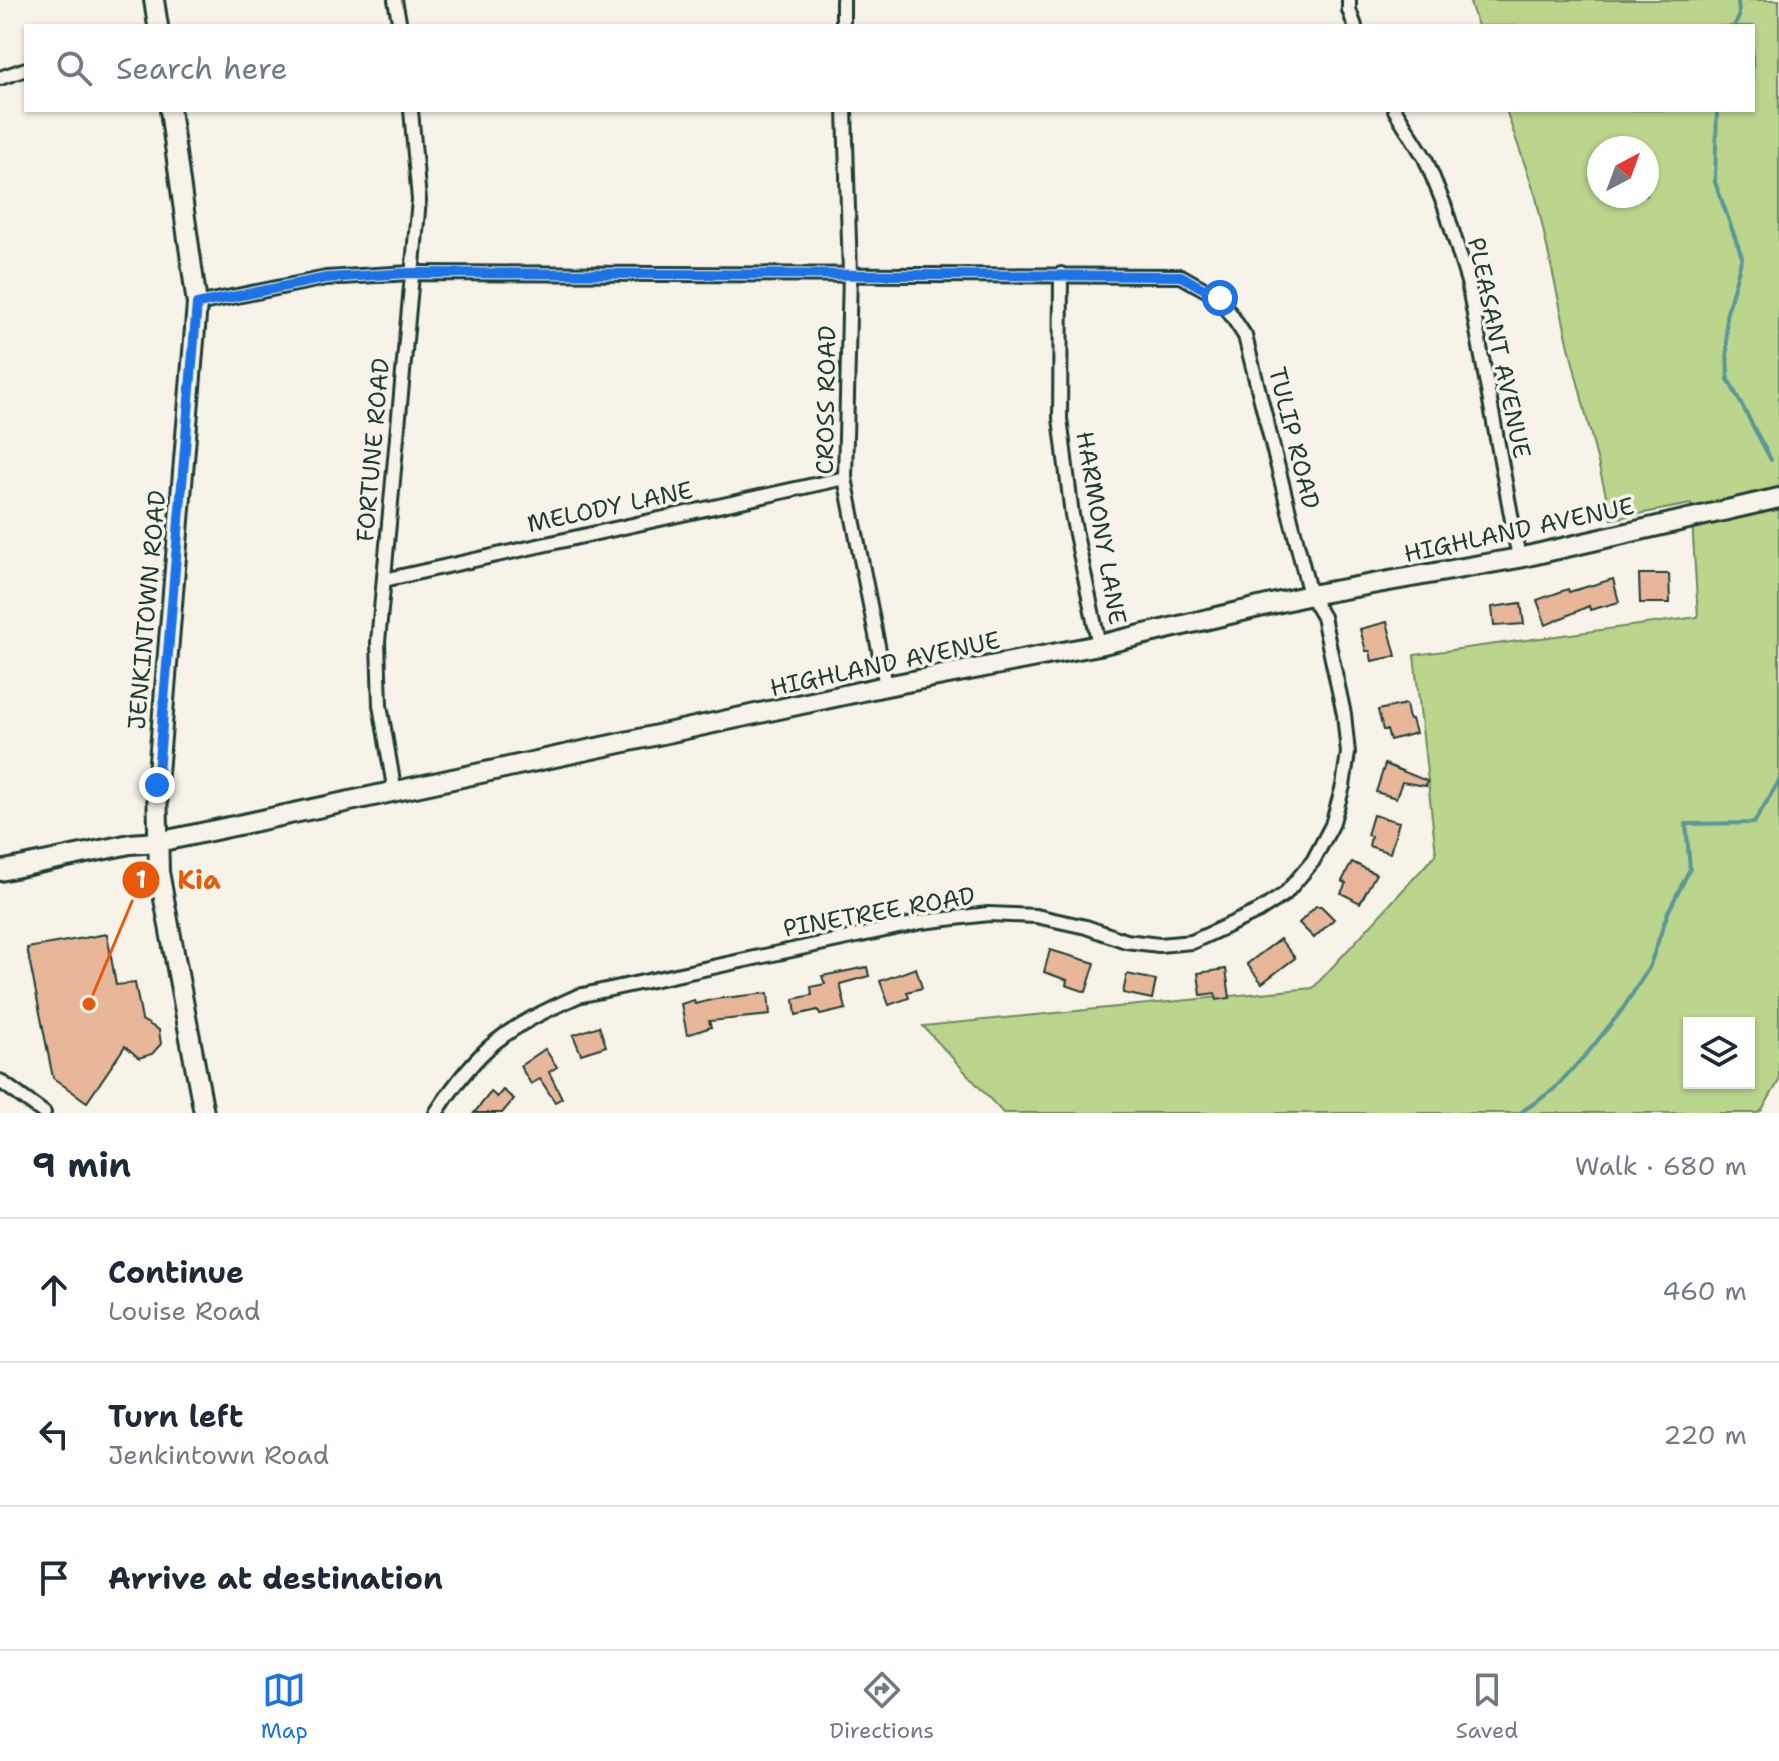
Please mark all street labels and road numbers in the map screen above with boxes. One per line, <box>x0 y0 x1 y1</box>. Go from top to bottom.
street label: PLEASANT AVENUE <box>1460 235 1538 461</box>
street label: CROSS ROAD <box>809 325 843 475</box>
street label: FORTUNE ROAD <box>349 357 397 543</box>
street label: TULIP ROAD <box>1261 364 1327 512</box>
street label: HARMONY LANE <box>1068 429 1134 627</box>
street label: MELODY LANE <box>524 474 696 540</box>
street label: JENKINTOWN ROAD <box>121 489 173 731</box>
street label: HIGHLAND AVENUE <box>1401 490 1637 570</box>
street label: HIGHLAND AVENUE <box>767 624 1003 704</box>
street label: PINETREE ROAD <box>781 879 977 945</box>

